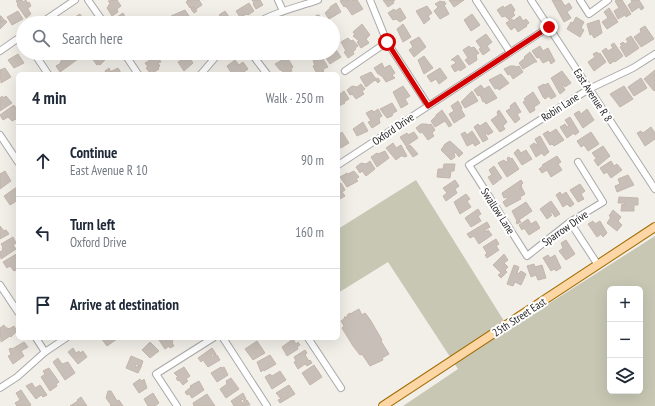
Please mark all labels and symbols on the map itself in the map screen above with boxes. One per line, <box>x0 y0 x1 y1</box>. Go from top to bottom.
route end <box>540 18 558 36</box>
route start <box>378 33 396 51</box>
street label: East Avenue R 8 <box>571 66 615 124</box>
street label: Robin Lane <box>539 89 582 124</box>
street label: Oxford Drive <box>369 110 417 148</box>
street label: Swallow Lane <box>478 185 518 237</box>
street label: Sparrow Drive <box>539 207 591 249</box>
street label: 25th Street East <box>490 295 548 339</box>

